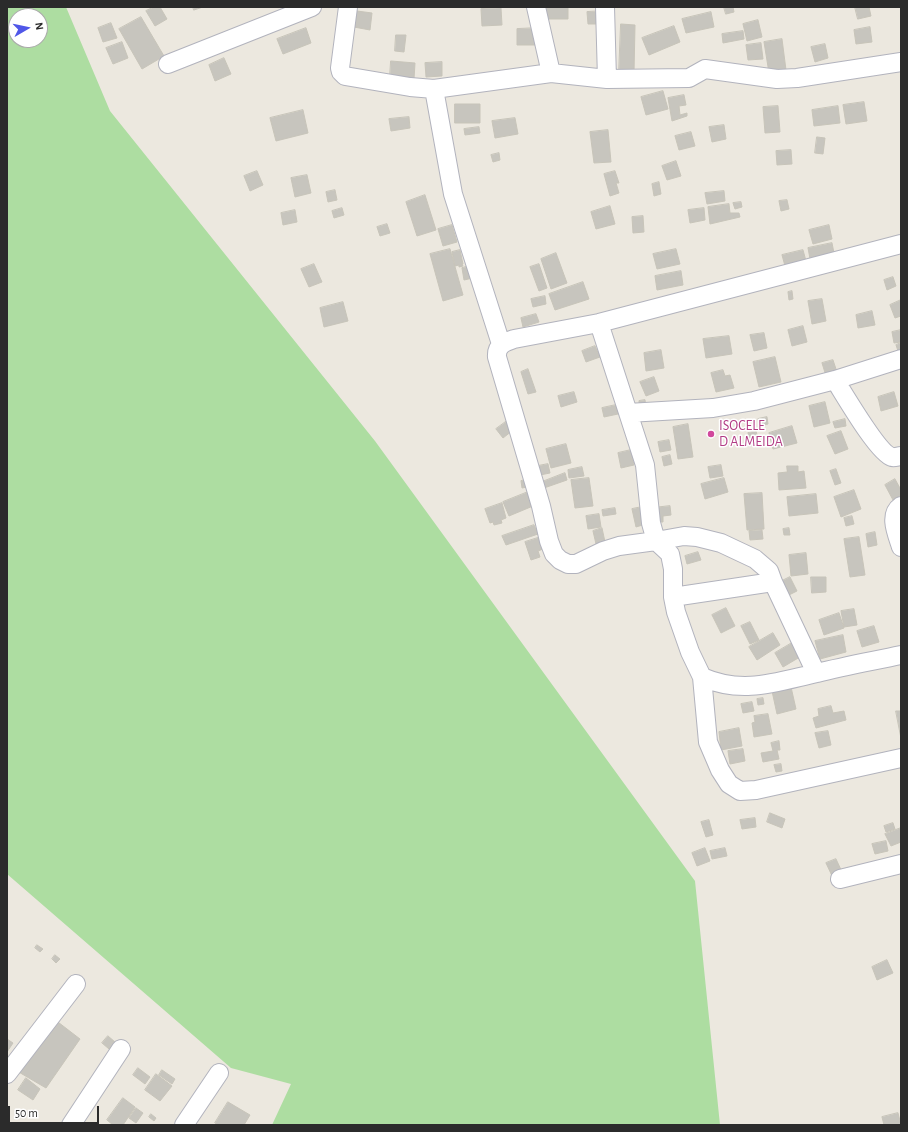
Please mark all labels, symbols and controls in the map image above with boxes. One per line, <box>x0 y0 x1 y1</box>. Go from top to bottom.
north arrow <box>8 8 48 48</box>
text: N <box>33 22 45 31</box>
place label: ISOCELE D ALMEIDA <box>719 418 783 450</box>
marker: ISOCELE D ALMEIDA <box>706 429 716 439</box>
scale bar <box>10 1098 101 1124</box>
text: 50 m <box>15 1107 38 1119</box>

